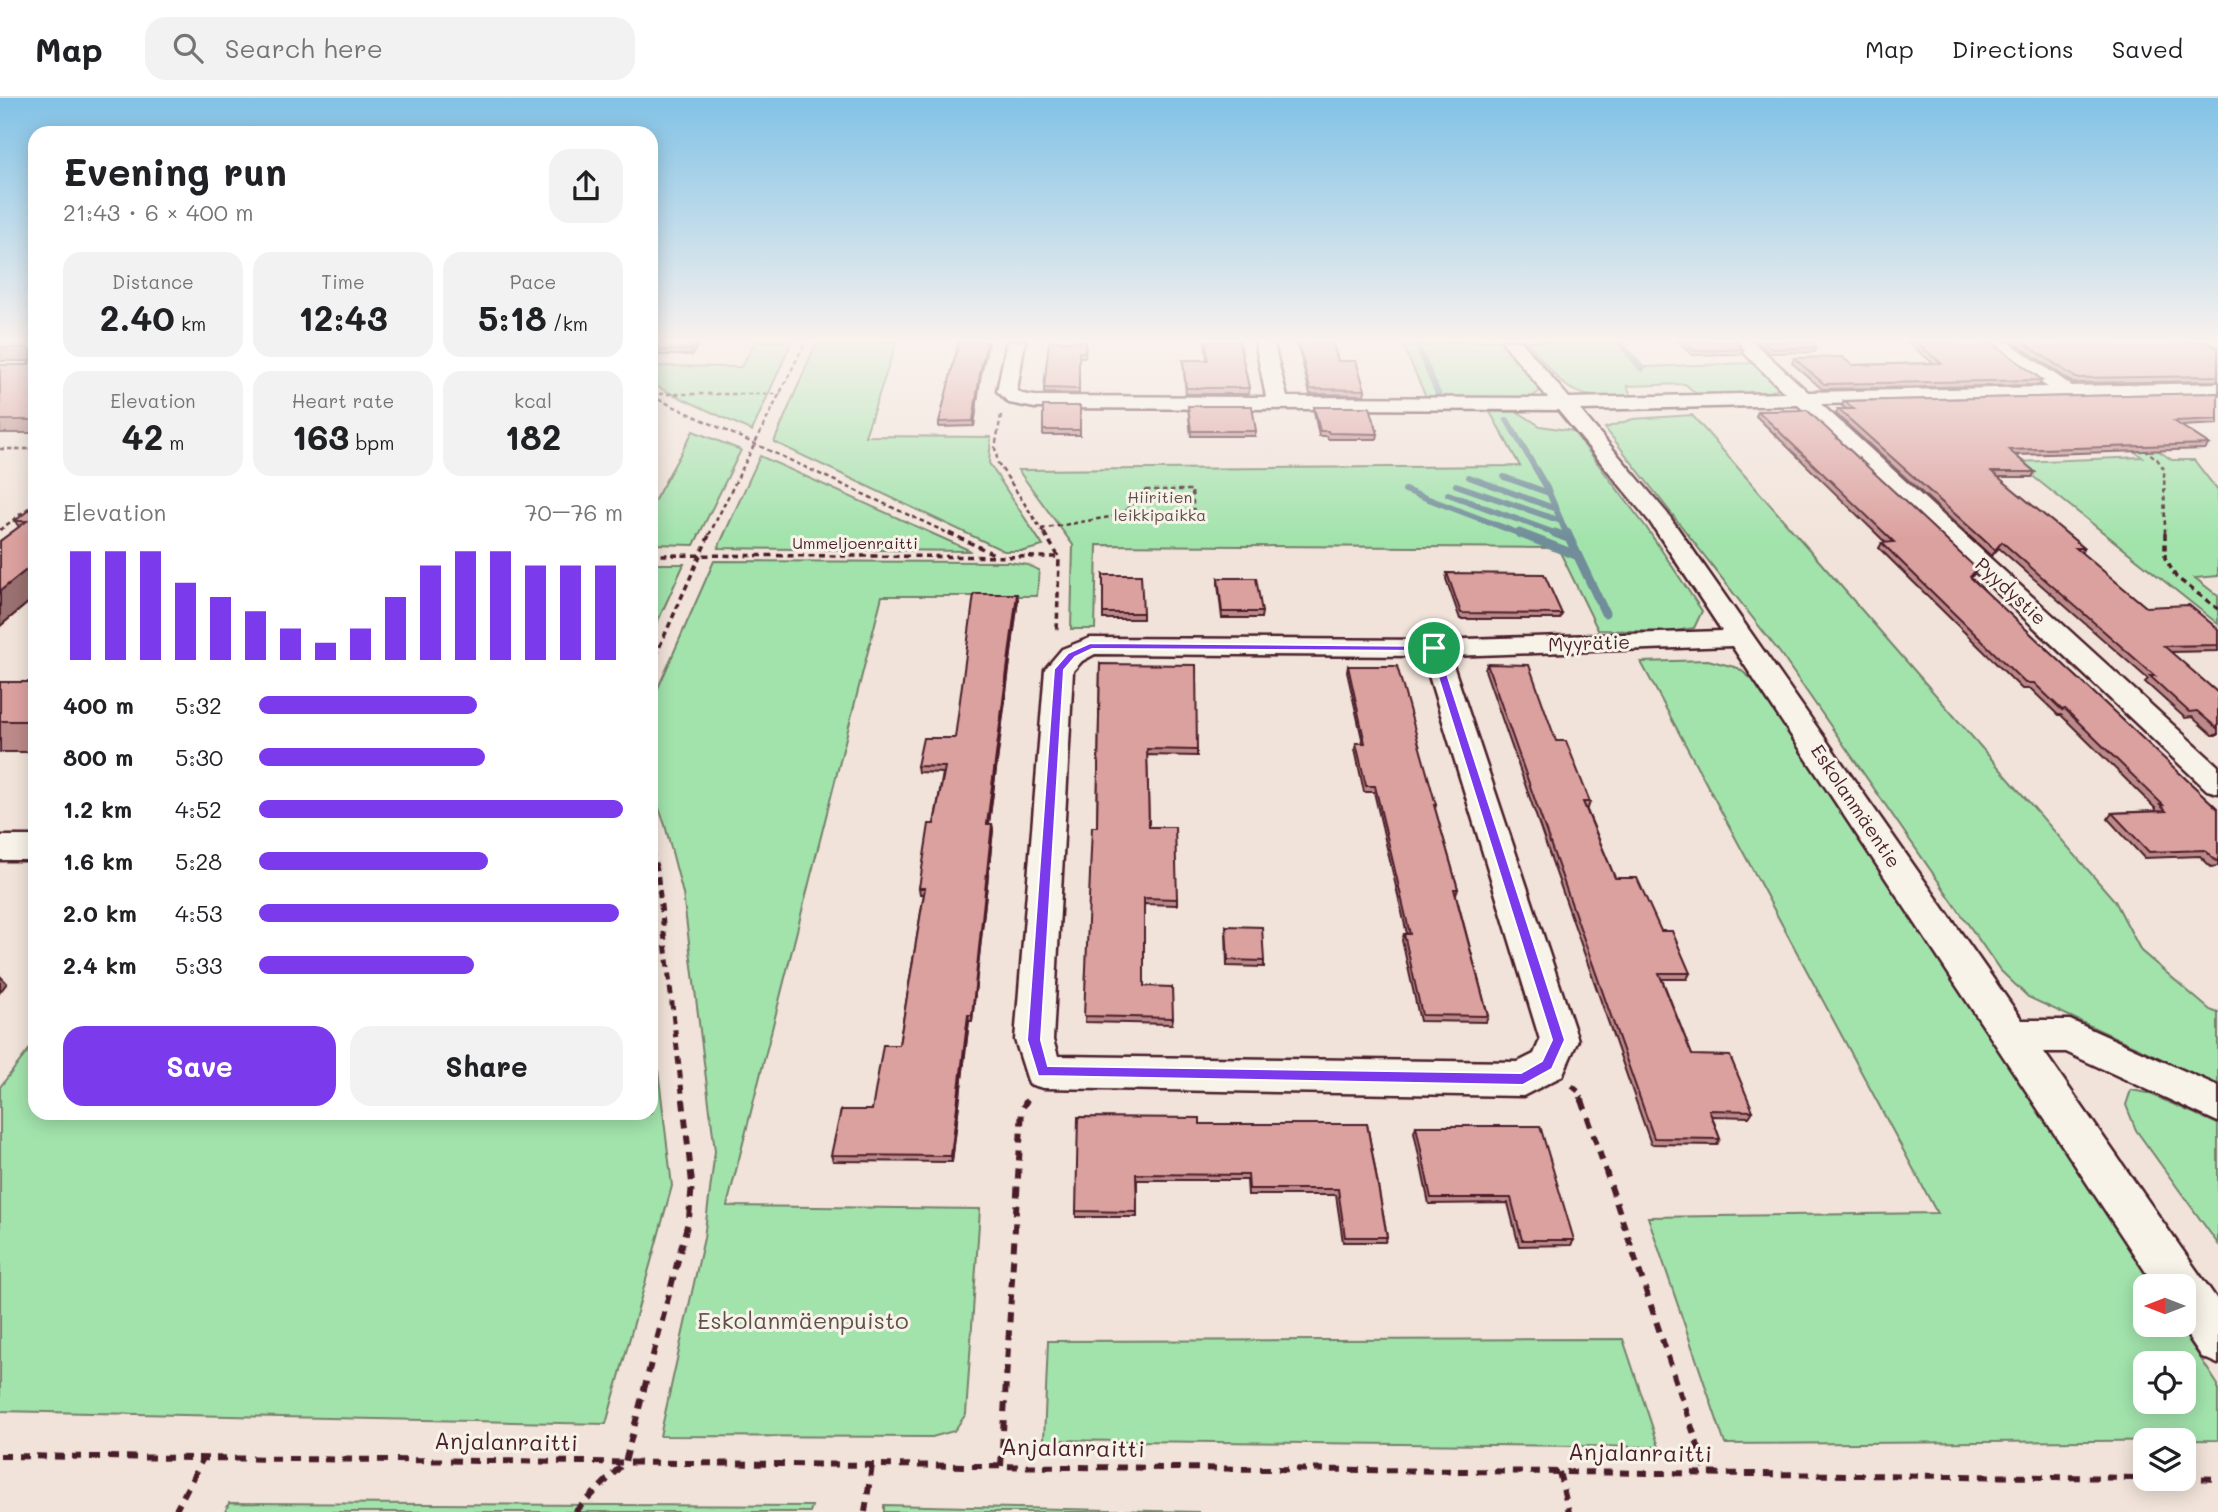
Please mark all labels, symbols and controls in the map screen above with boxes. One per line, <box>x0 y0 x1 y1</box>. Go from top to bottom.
search box <box>145 17 635 80</box>
text: Map <box>35 27 103 70</box>
icon: search <box>169 29 207 67</box>
text: Search here <box>225 31 383 65</box>
text: Map <box>1865 33 1914 64</box>
text: Directions <box>1952 33 2074 64</box>
text: Saved <box>2112 33 2183 64</box>
text: Evening run <box>63 146 287 196</box>
button: share <box>549 149 623 223</box>
text: 21:43 · 6 × 400 m <box>63 197 254 227</box>
text: Distance <box>112 269 194 294</box>
text: Time <box>321 269 365 294</box>
text: Pace <box>510 269 556 294</box>
text: 2.40 <box>100 294 175 340</box>
text: 12:43 <box>298 294 388 340</box>
text: 5:18 <box>478 294 547 340</box>
text: km <box>175 311 206 336</box>
text: /km <box>547 311 588 336</box>
text: Elevation <box>110 388 196 413</box>
text: Heart rate <box>292 388 394 413</box>
text: kcal <box>514 388 552 413</box>
text: 42 <box>122 413 163 459</box>
text: 163 <box>292 413 349 459</box>
text: 182 <box>505 413 561 459</box>
text: m <box>163 430 185 455</box>
text: bpm <box>349 430 394 455</box>
park label: Hiiritien leikkipaikka <box>1114 486 1206 525</box>
text: Elevation <box>63 497 166 527</box>
text: 70–76 m <box>525 497 623 527</box>
street label: Ummeljoenraitti <box>792 532 918 553</box>
street label: Pyydystie <box>1970 551 2052 630</box>
pin <box>1404 618 1464 678</box>
icon: arrive <box>1415 629 1453 667</box>
street label: Myyrätie <box>1547 629 1631 656</box>
text: 400 m <box>63 690 134 720</box>
text: 5:32 <box>175 690 222 720</box>
street label: Eskolanmäentie <box>1806 739 1907 872</box>
text: 800 m <box>63 742 133 772</box>
text: 5:30 <box>175 742 223 772</box>
text: 1.2 km <box>63 794 132 824</box>
text: 4:52 <box>175 794 222 824</box>
text: 1.6 km <box>63 846 133 876</box>
text: 5:28 <box>175 846 222 876</box>
text: 2.0 km <box>63 898 137 928</box>
text: 4:53 <box>175 898 223 928</box>
text: 2.4 km <box>63 950 136 980</box>
text: 5:33 <box>175 950 223 980</box>
button: Save <box>63 1026 336 1106</box>
button: Share <box>350 1026 623 1106</box>
north arrow <box>2133 1274 2196 1337</box>
map controls <box>2133 1274 2196 1491</box>
park label: Eskolanmäenpuisto <box>697 1305 909 1335</box>
button: locate <box>2133 1351 2196 1414</box>
street label: Anjalanraitti <box>434 1425 578 1457</box>
button: layers <box>2133 1428 2196 1491</box>
street label: Anjalanraitti <box>1001 1431 1145 1463</box>
street label: Anjalanraitti <box>1568 1436 1712 1468</box>

